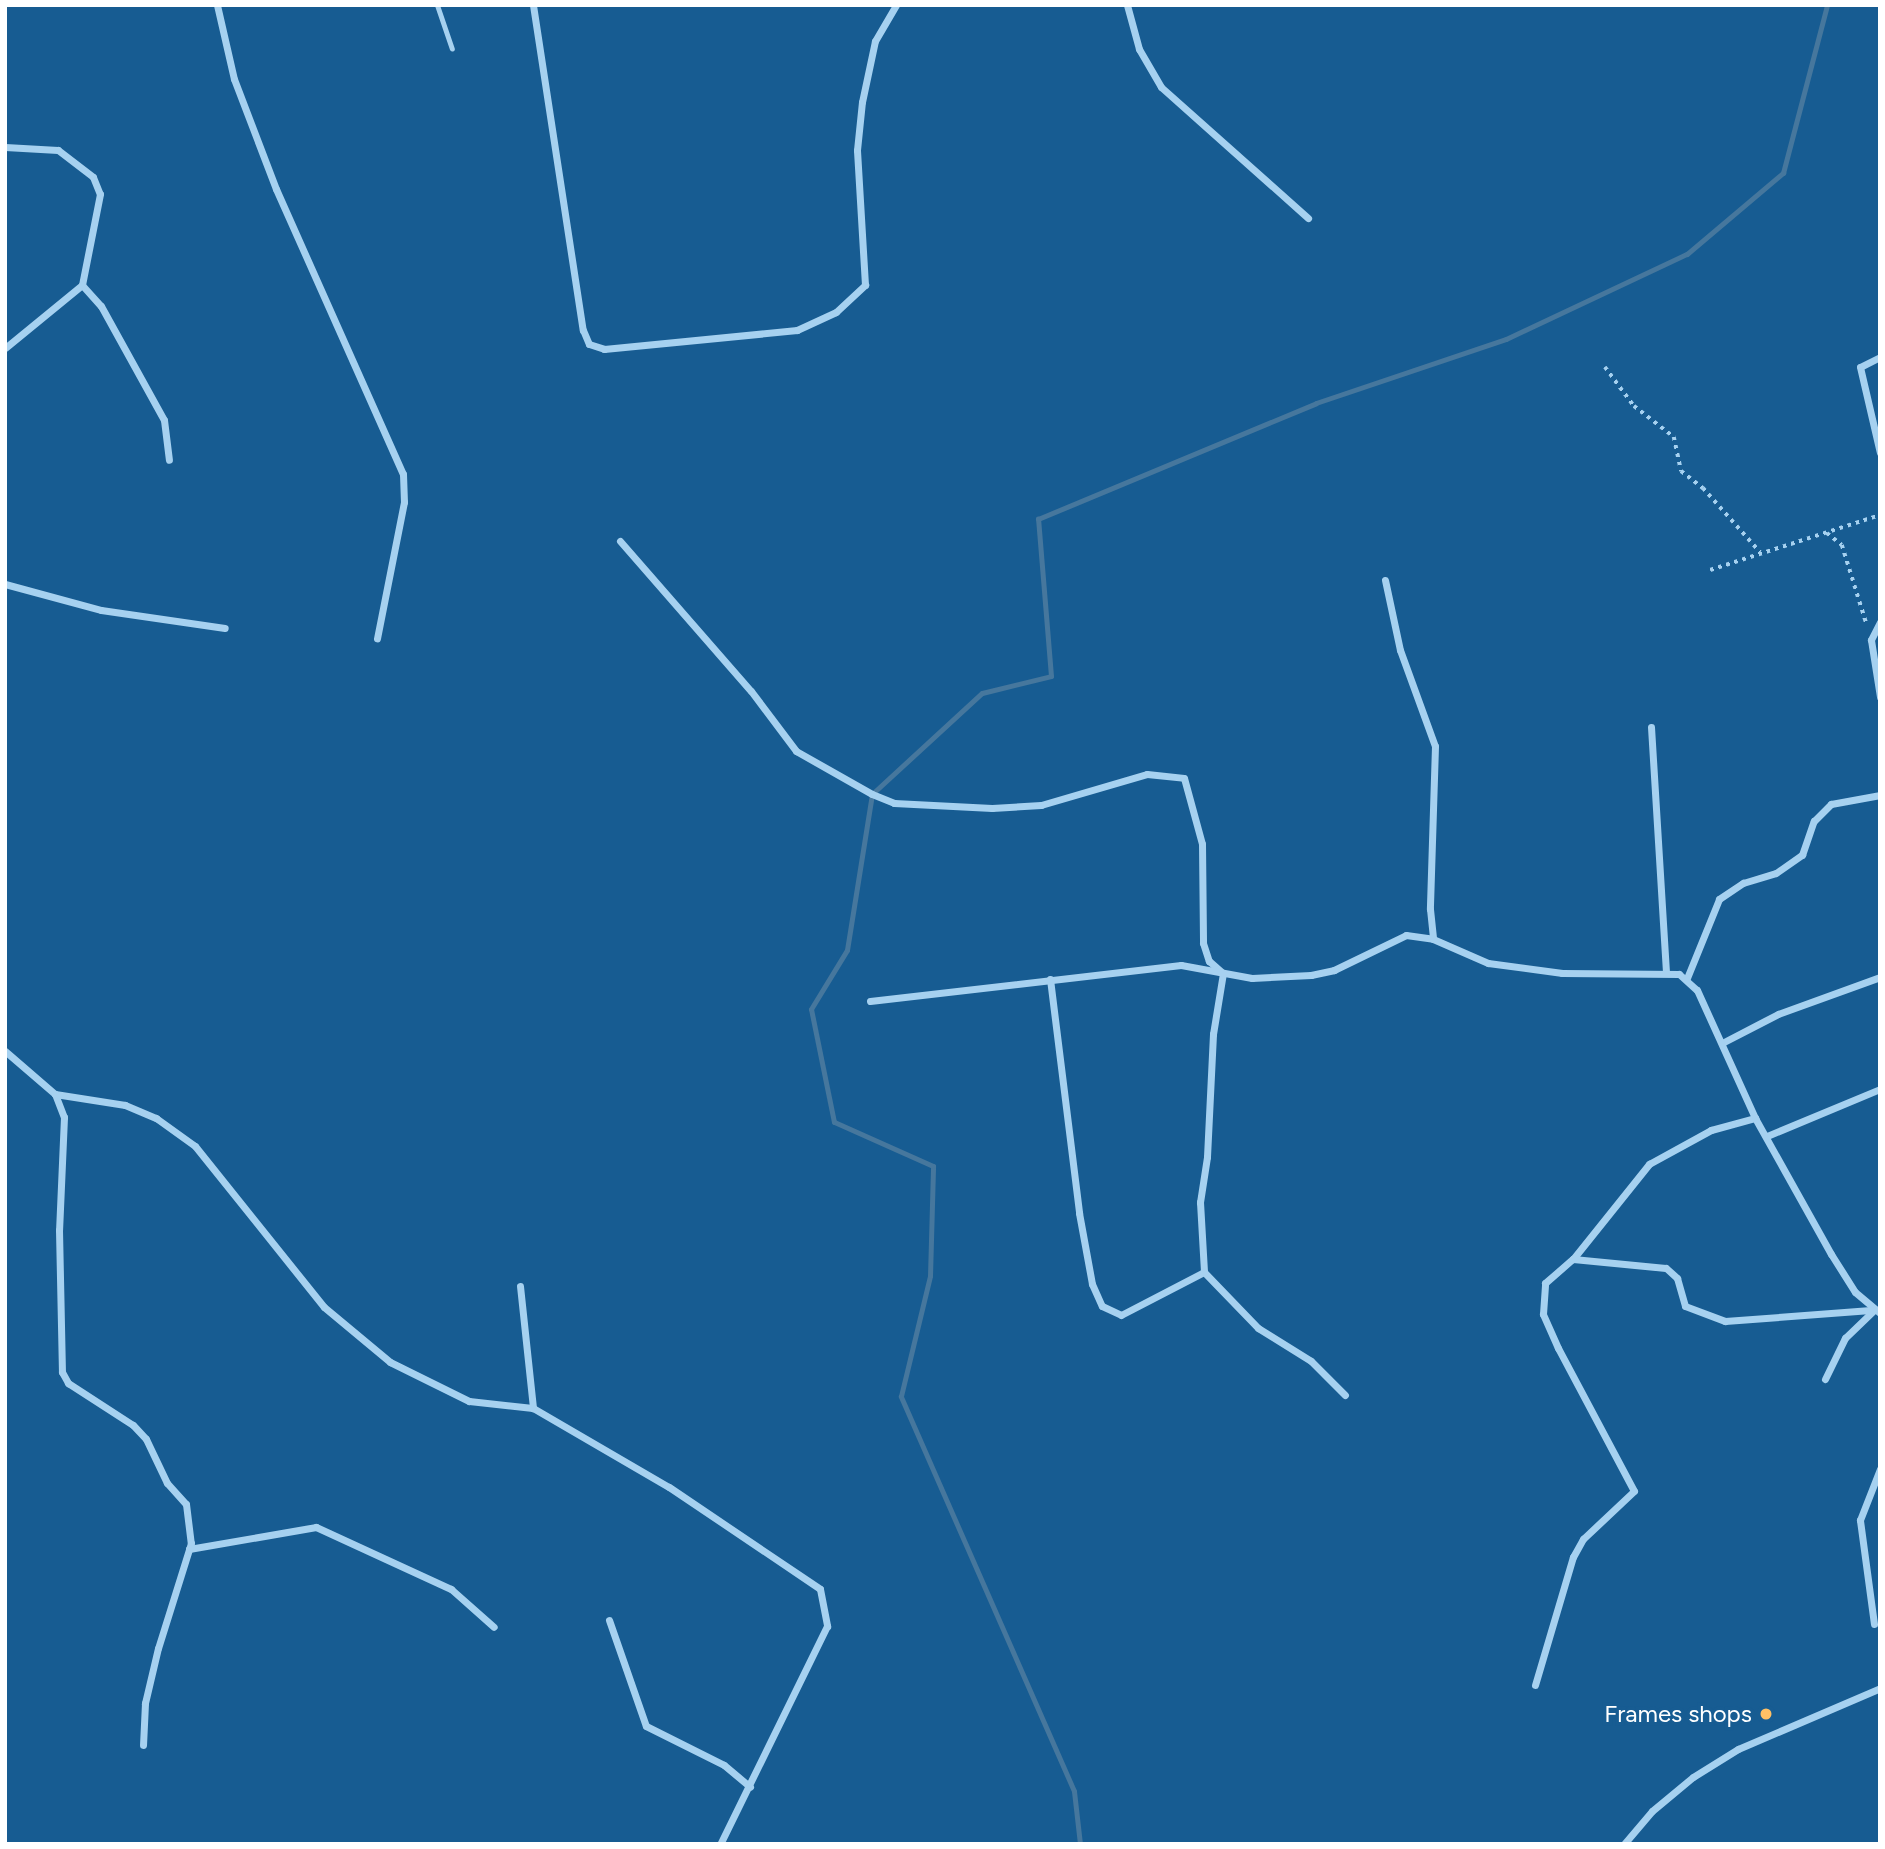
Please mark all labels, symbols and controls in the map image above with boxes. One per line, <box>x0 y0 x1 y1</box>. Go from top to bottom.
place label: Frames shops <box>1604 1700 1752 1728</box>
marker: Frames shops <box>1758 1706 1774 1722</box>

